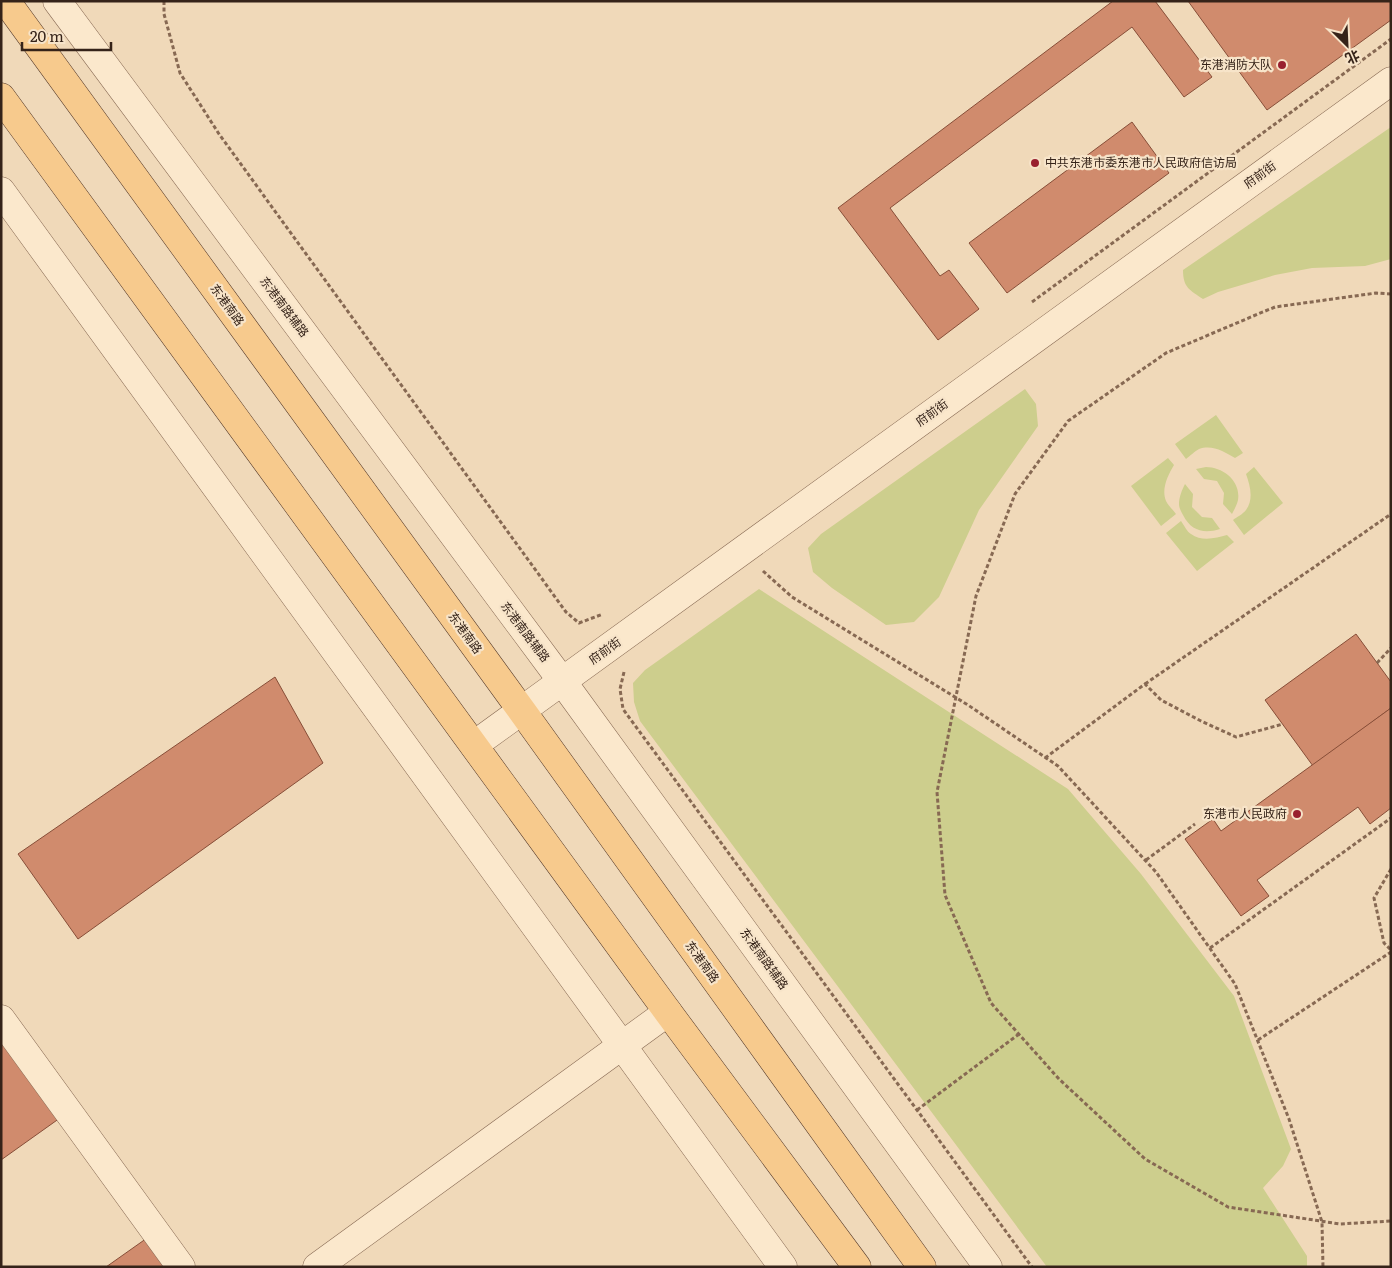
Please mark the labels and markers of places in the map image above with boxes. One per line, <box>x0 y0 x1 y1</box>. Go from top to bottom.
place label: 东港消防大队 <box>1200 55 1272 73</box>
marker: 东港消防大队 <box>1276 59 1288 71</box>
place label: 中共东港市委东港市人民政府信访局 <box>1045 153 1237 171</box>
marker: 中共东港市委东港市人民政府信访局 <box>1029 157 1041 169</box>
place label: 东港市人民政府 <box>1203 804 1287 822</box>
marker: 东港市人民政府 <box>1291 808 1303 820</box>

